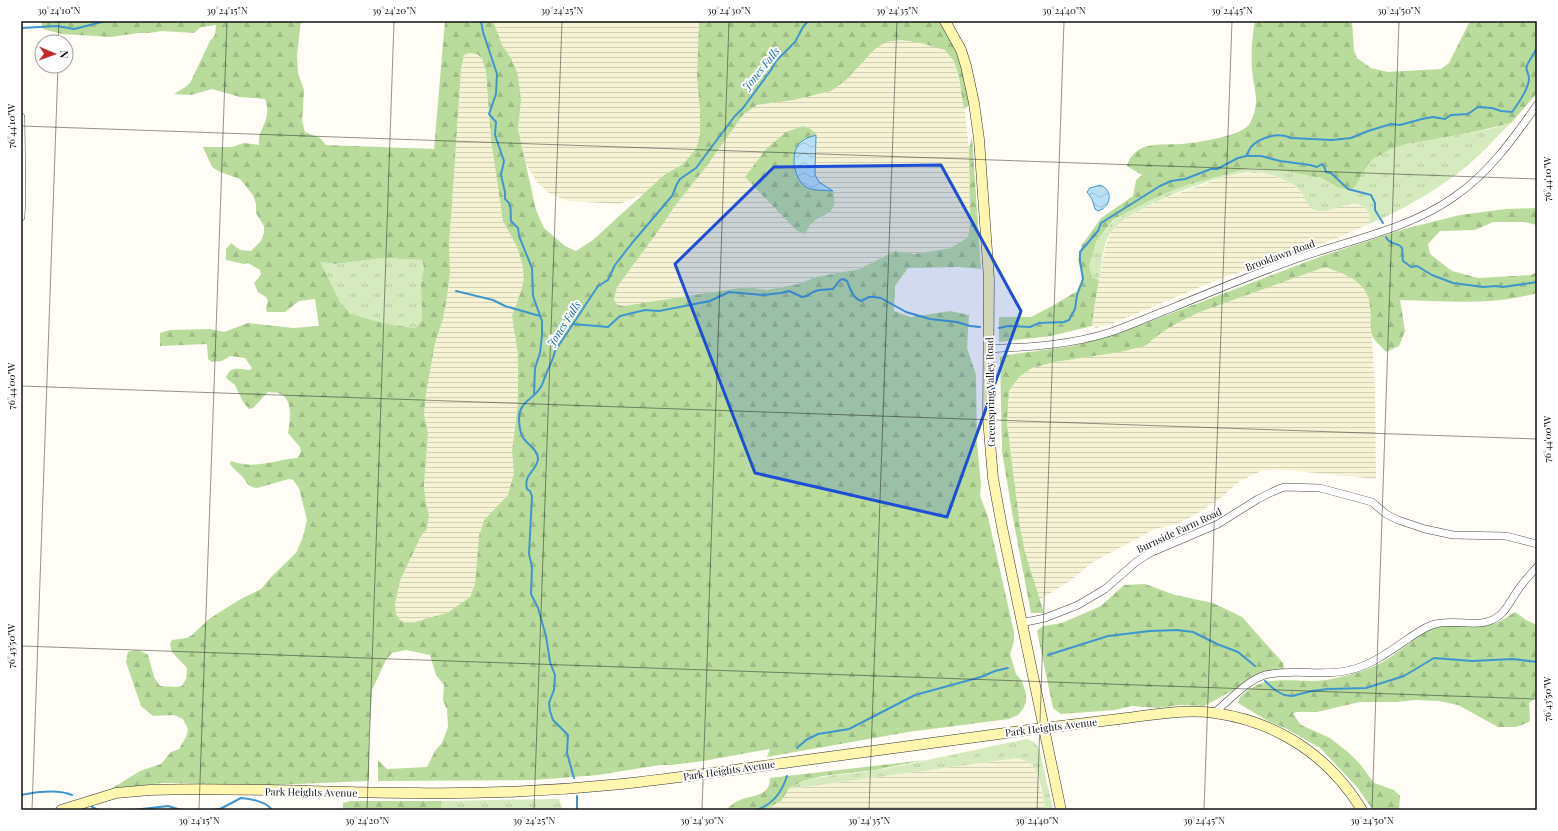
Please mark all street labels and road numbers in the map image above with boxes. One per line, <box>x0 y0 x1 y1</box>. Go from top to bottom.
street label: Brooklawn Road <box>1243 236 1317 274</box>
street label: Greenspring Valley Road <box>982 337 998 447</box>
street label: Burnside Farm Road <box>1134 504 1224 556</box>
street label: Park Heights Avenue <box>1004 714 1098 740</box>
street label: Park Heights Avenue <box>682 757 776 783</box>
street label: Park Heights Avenue <box>265 784 357 800</box>

